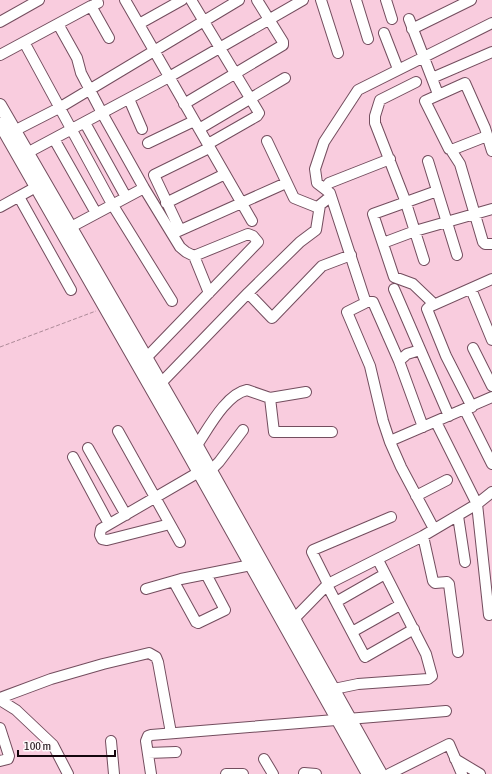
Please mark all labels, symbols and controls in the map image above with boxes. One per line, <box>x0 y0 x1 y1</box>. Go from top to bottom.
scale bar <box>18 732 115 758</box>
text: 100 m <box>24 739 51 753</box>

